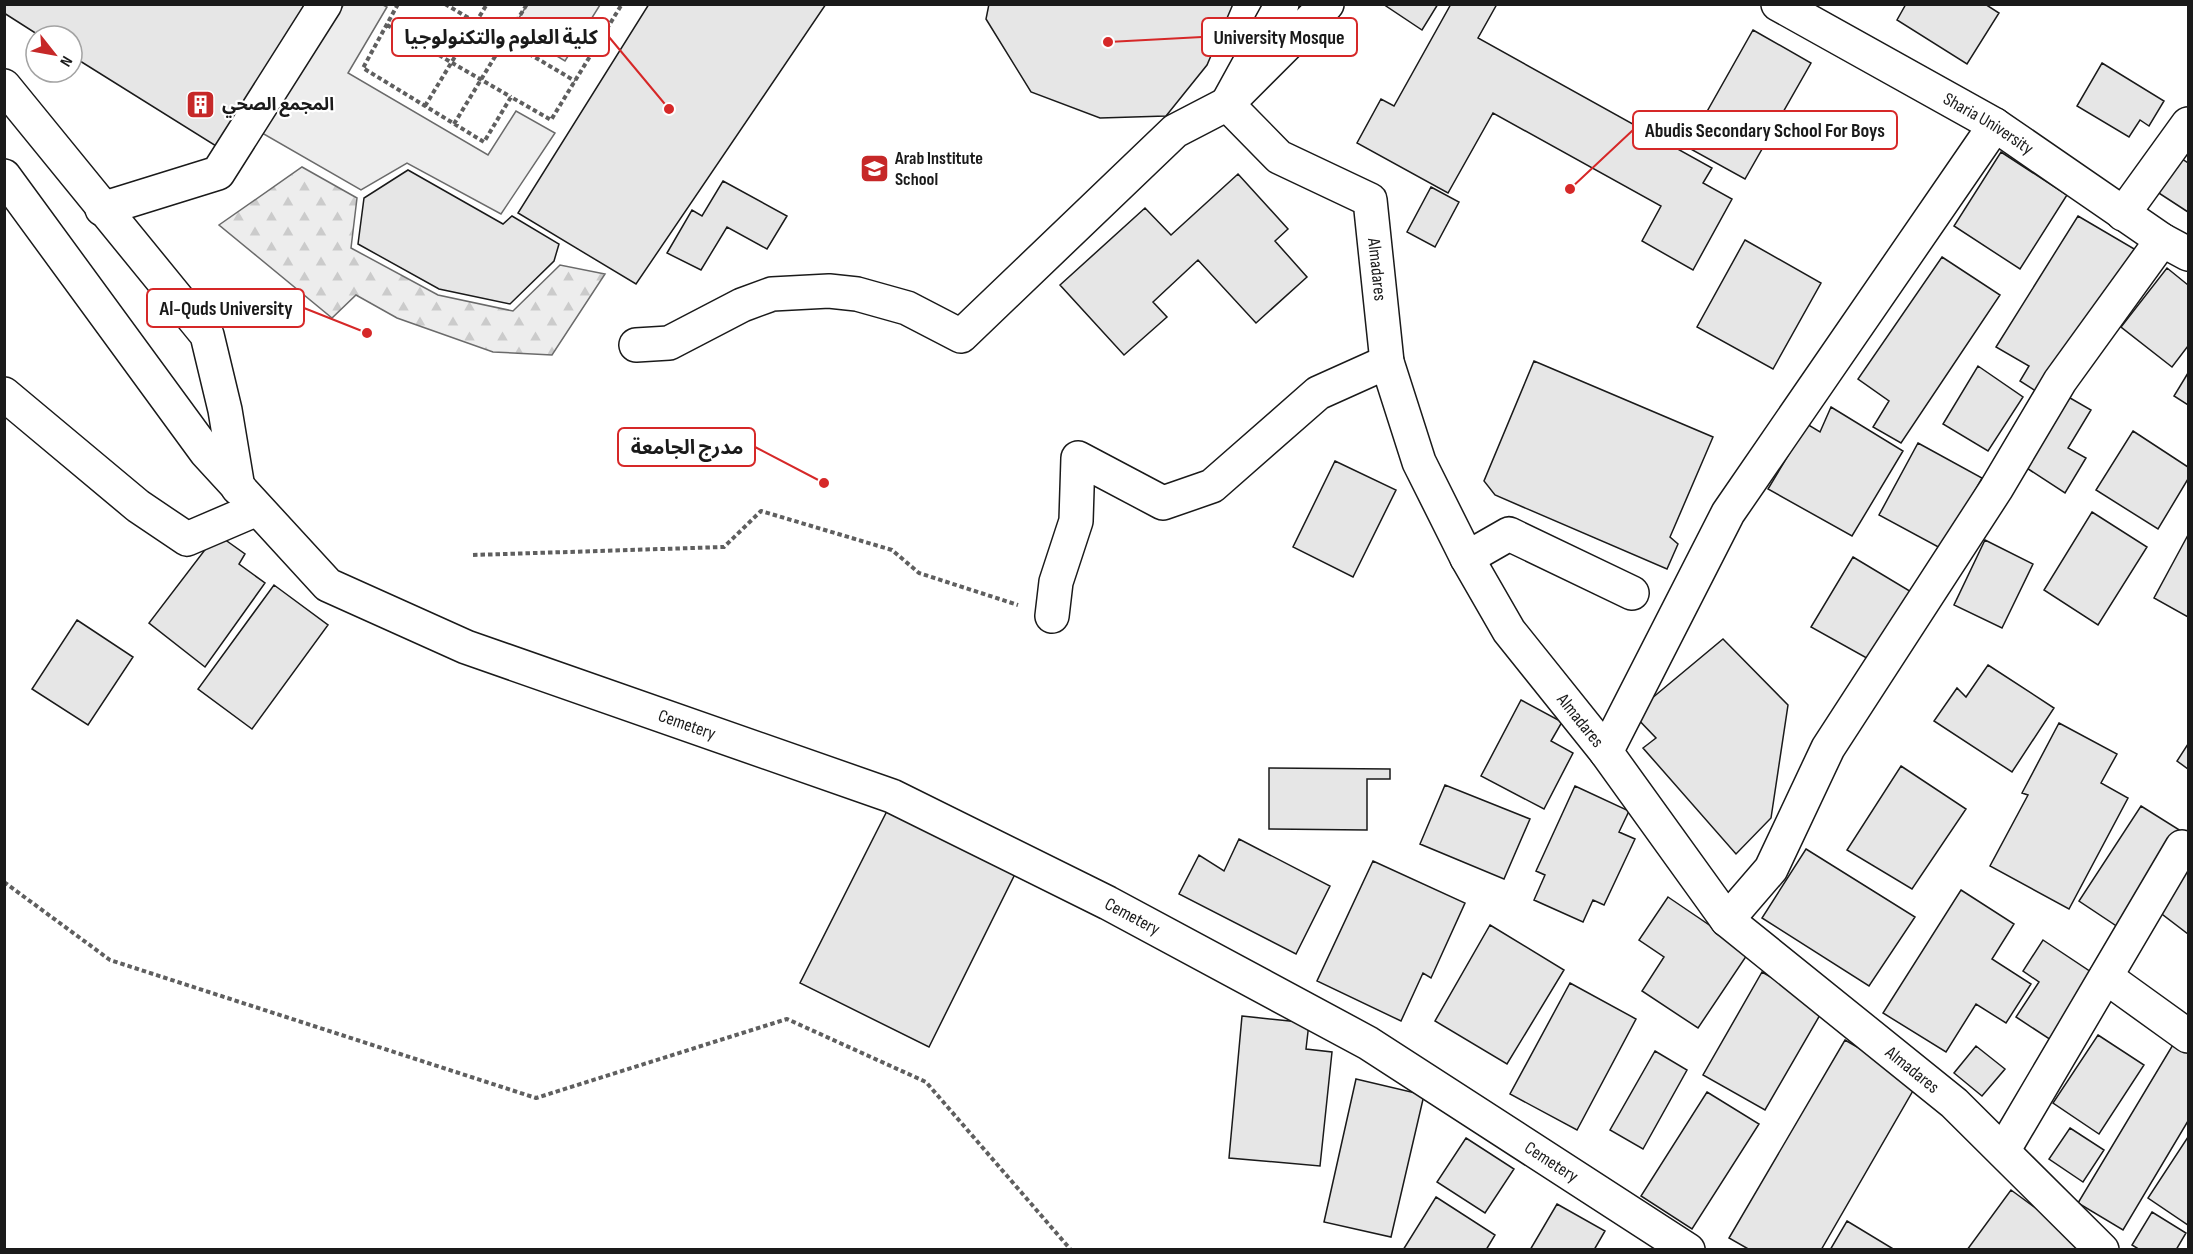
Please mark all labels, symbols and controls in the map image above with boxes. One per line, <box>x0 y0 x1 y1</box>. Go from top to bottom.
callout: كلية العلوم والتكنولوجيا <box>392 18 609 56</box>
callout: University Mosque <box>1202 18 1357 56</box>
north arrow <box>24 24 84 84</box>
text: كلية العلوم والتكنولوجيا <box>404 26 599 52</box>
text: University Mosque <box>1213 26 1345 50</box>
text: N <box>55 52 76 70</box>
building icon: المجمع الصحي <box>185 88 217 120</box>
street label: Sharia University <box>1939 88 2037 159</box>
place label: المجمع الصحي <box>222 94 334 118</box>
callout: Abudis Secondary School For Boys <box>1633 111 1897 149</box>
text: Abudis Secondary School For Boys <box>1644 119 1885 143</box>
place label: Arab Institute School <box>894 148 983 190</box>
school or university icon: Arab Institute School <box>858 152 890 184</box>
street label: Almadares <box>1363 236 1391 302</box>
callout: Al-Quds University <box>147 289 304 327</box>
text: Al-Quds University <box>158 297 293 321</box>
callout: مدرج الجامعة <box>618 428 755 466</box>
text: مدرج الجامعة <box>631 436 743 462</box>
street label: Almadares <box>1552 689 1608 752</box>
street label: Cemetery <box>655 705 718 745</box>
street label: Cemetery <box>1101 893 1163 940</box>
street label: Almadares <box>1880 1041 1943 1098</box>
street label: Cemetery <box>1521 1137 1582 1187</box>

